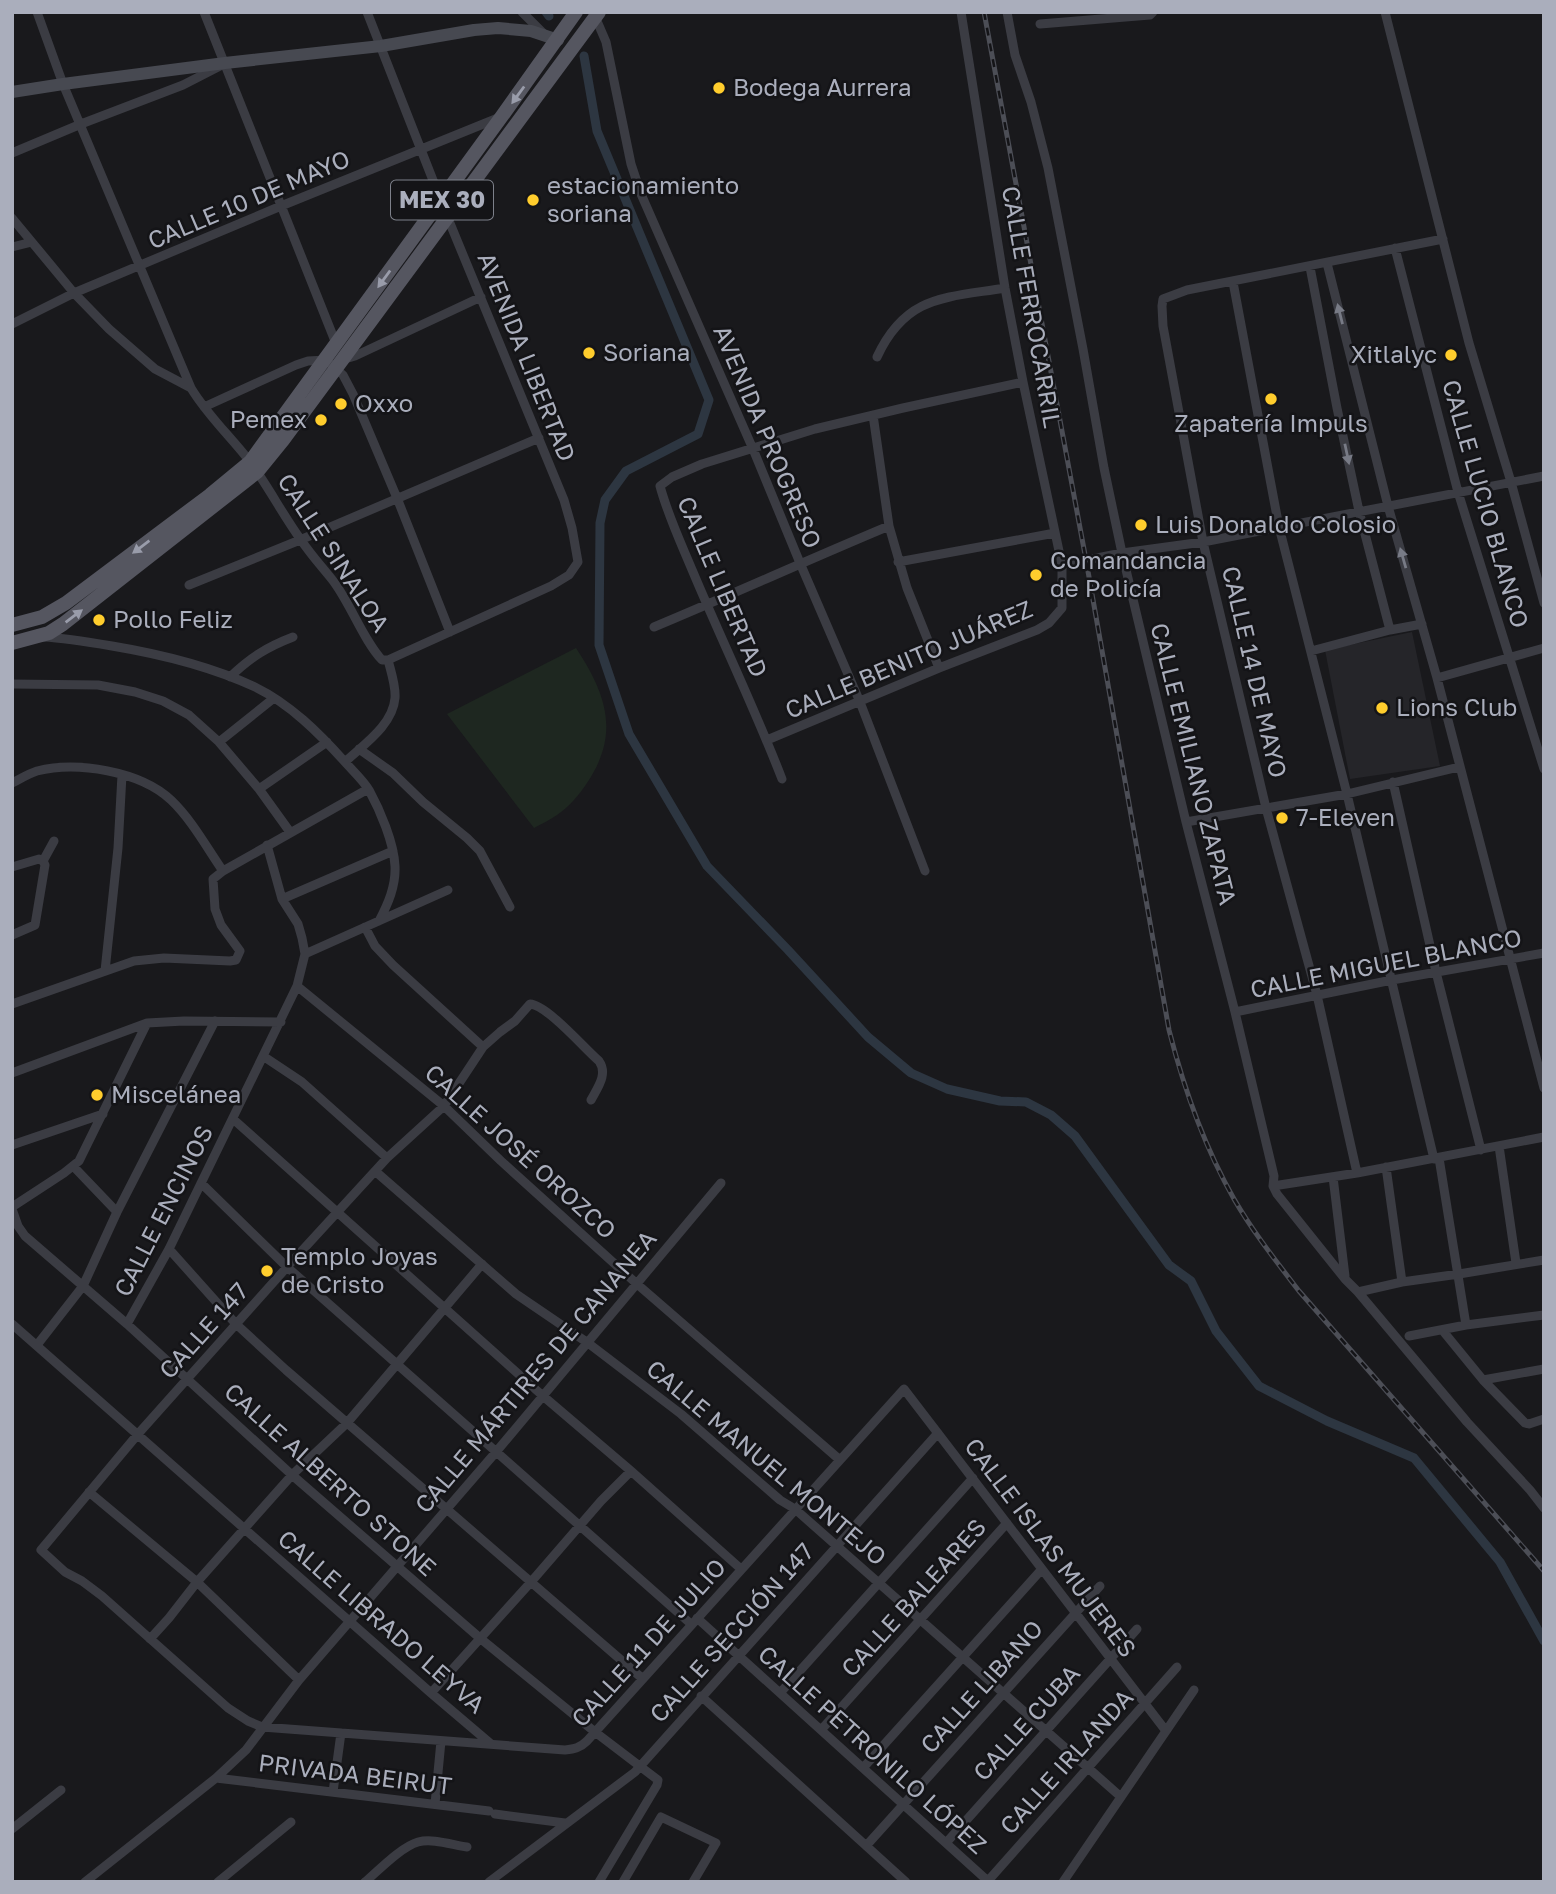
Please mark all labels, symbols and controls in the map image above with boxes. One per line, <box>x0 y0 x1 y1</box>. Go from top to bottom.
place label: Bodega Aurrera <box>733 72 912 101</box>
marker: Bodega Aurrera <box>711 80 727 96</box>
one-way arrow <box>511 86 525 104</box>
street label: CALLE 10 DE MAYO <box>143 143 354 254</box>
place label: estacionamiento soriana <box>547 170 739 227</box>
road number: MEX 30 <box>391 181 493 220</box>
street label: CALLE FERROCARRIL <box>997 184 1068 430</box>
marker: estacionamiento soriana <box>525 192 541 208</box>
street label: AVENIDA LIBERTAD <box>472 248 583 465</box>
one-way arrow <box>377 270 391 289</box>
one-way arrow <box>1334 303 1345 325</box>
street label: AVENIDA PROGRESO <box>708 320 829 552</box>
place label: Soriana <box>603 337 690 366</box>
place label: Xitlalyc <box>1351 339 1437 368</box>
marker: Soriana <box>581 345 597 361</box>
marker: Xitlalyc <box>1443 347 1459 363</box>
street label: CALLE LUCIO BLANCO <box>1437 376 1536 631</box>
place label: Oxxo <box>355 388 413 417</box>
marker: Zapatería Impuls <box>1263 391 1279 407</box>
marker: Oxxo <box>333 396 349 412</box>
place label: Pemex <box>230 404 307 433</box>
place label: Zapatería Impuls <box>1174 408 1368 437</box>
marker: Pemex <box>313 412 329 428</box>
one-way arrow <box>1341 443 1352 465</box>
street label: CALLE SINALOA <box>272 467 396 637</box>
street label: CALLE LIBERTAD <box>672 492 775 681</box>
place label: Luis Donaldo Colosio <box>1155 509 1396 538</box>
marker: Luis Donaldo Colosio <box>1133 517 1149 533</box>
one-way arrow <box>132 540 150 554</box>
place label: Comandancia de Policía <box>1050 545 1206 602</box>
one-way arrow <box>1398 548 1408 569</box>
street label: CALLE 14 DE MAYO <box>1217 563 1294 780</box>
marker: Comandancia de Policía <box>1028 567 1044 583</box>
street label: CALLE BENITO JUÁREZ <box>780 593 1037 724</box>
place label: Pollo Feliz <box>113 604 233 633</box>
one-way arrow <box>64 609 83 623</box>
marker: Pollo Feliz <box>91 612 107 628</box>
street label: CALLE EMILIANO ZAPATA <box>1145 620 1244 908</box>
place label: Lions Club <box>1396 692 1517 721</box>
marker: Lions Club <box>1374 700 1390 716</box>
place label: 7-Eleven <box>1296 802 1395 831</box>
marker: 7-Eleven <box>1274 810 1290 826</box>
street label: CALLE MIGUEL BLANCO <box>1248 922 1524 1003</box>
street label: CALLE JOSÉ OROZCO <box>420 1058 622 1244</box>
place label: Miscelánea <box>111 1079 241 1108</box>
marker: Miscelánea <box>89 1087 105 1103</box>
street label: CALLE ENCINOS <box>107 1120 218 1301</box>
street label: CALLE MÁRTIRES DE CANANEA <box>408 1224 662 1518</box>
place label: Templo Joyas de Cristo <box>281 1241 438 1298</box>
marker: Templo Joyas de Cristo <box>259 1263 275 1279</box>
street label: CALLE 147 <box>152 1276 253 1384</box>
street label: CALLE MANUEL MONTEJO <box>641 1353 893 1571</box>
street label: CALLE ALBERTO STONE <box>219 1376 443 1582</box>
street label: CALLE ISLAS MUJERES <box>959 1432 1143 1662</box>
street label: CALLE BALEARES <box>834 1512 991 1682</box>
street label: CALLE LIBRADO LEYVA <box>273 1523 491 1719</box>
street label: CALLE SECCIÓN 147 <box>643 1536 819 1728</box>
street label: CALLE 11 DE JULIO <box>565 1552 731 1732</box>
street label: CALLE LIBANO <box>914 1614 1048 1758</box>
street label: CALLE PETRONILO LÓPEZ <box>753 1639 993 1859</box>
street label: CALLE CUBA <box>966 1658 1085 1786</box>
street label: CALLE IRLANDA <box>993 1683 1139 1839</box>
street label: PRIVADA BEIRUT <box>257 1747 454 1800</box>

